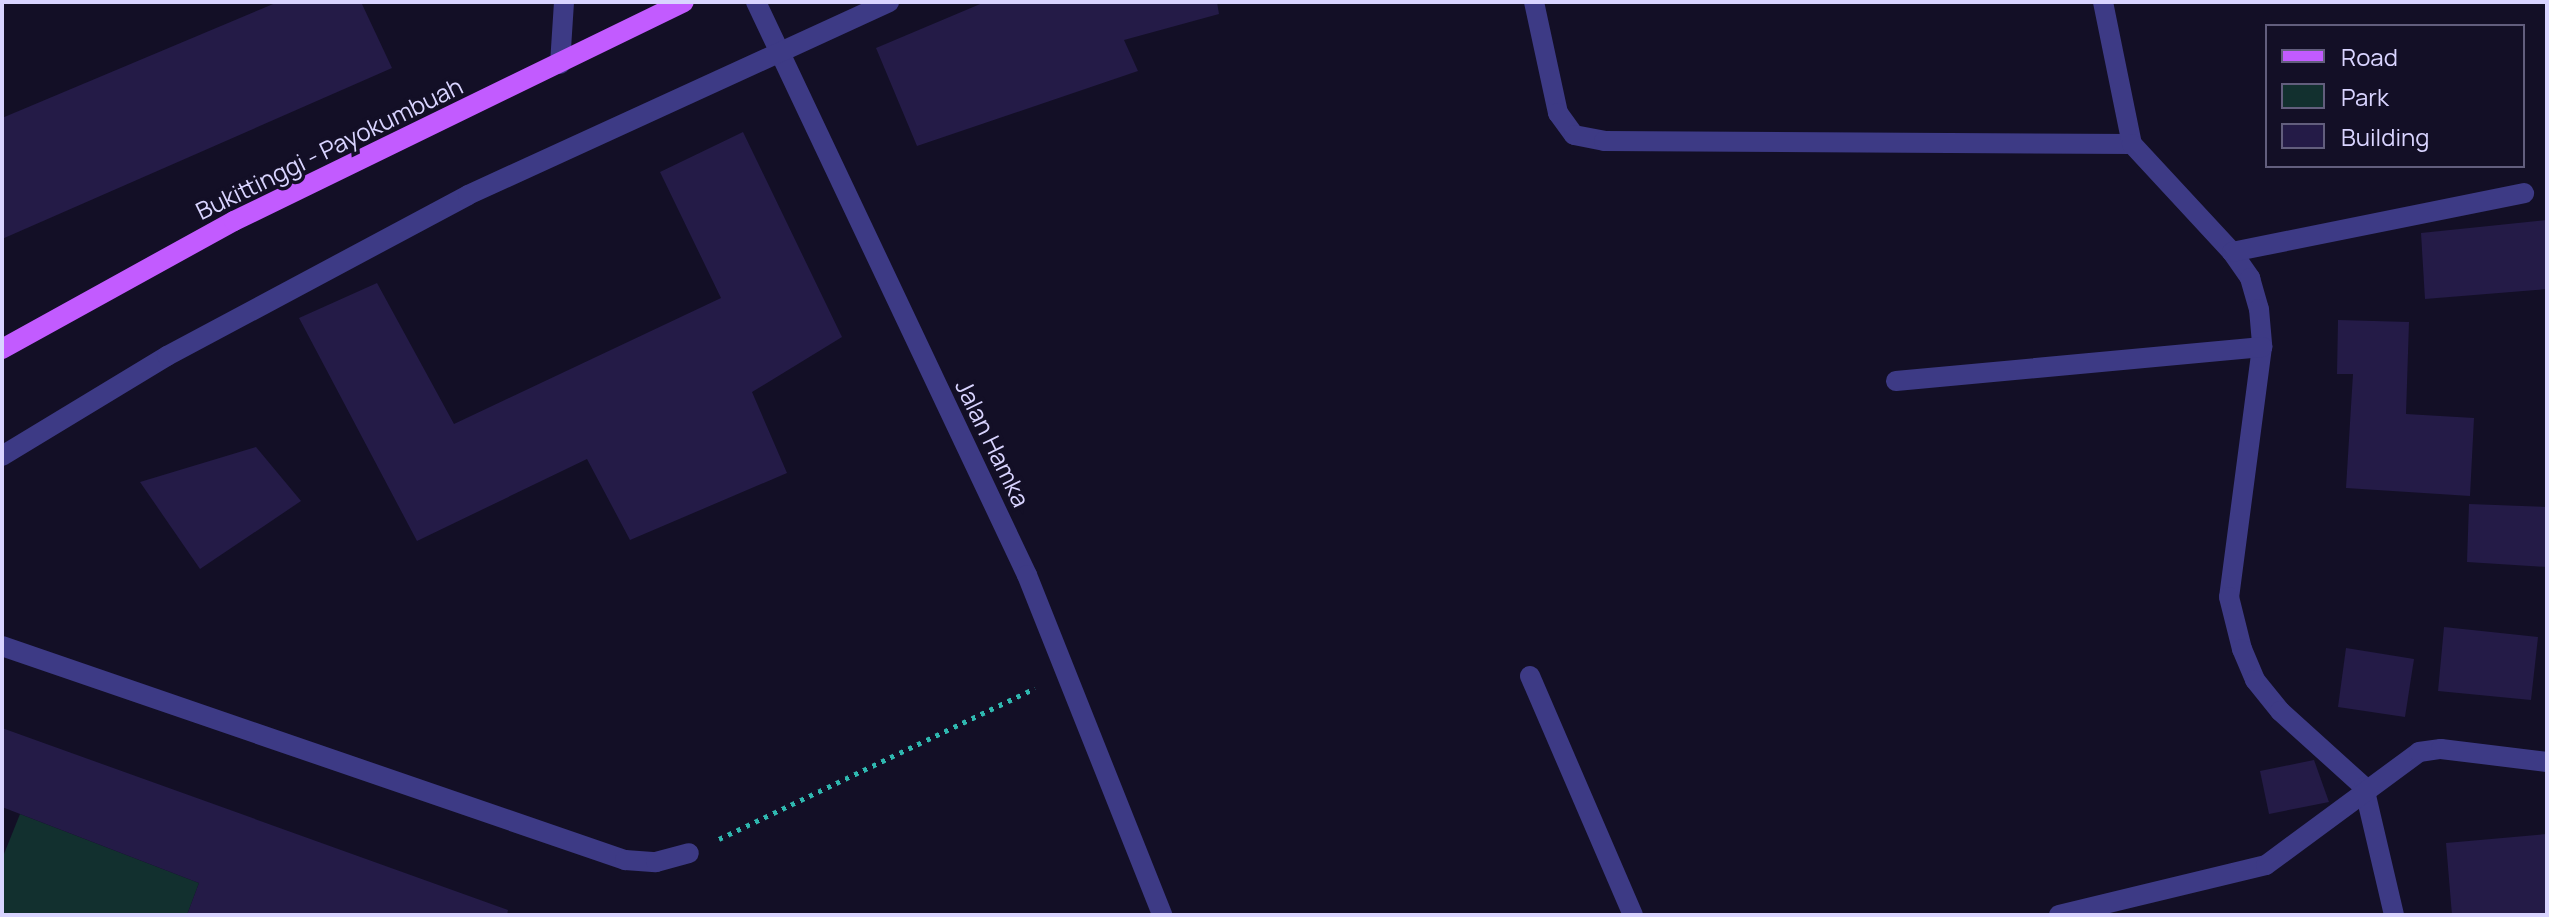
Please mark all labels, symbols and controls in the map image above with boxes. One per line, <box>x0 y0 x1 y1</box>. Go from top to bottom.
legend <box>2265 24 2525 168</box>
text: Road <box>2341 40 2398 73</box>
street label: Bukittinggi - Payokumbuah <box>191 71 467 225</box>
text: Park <box>2341 80 2389 113</box>
text: Building <box>2341 120 2429 153</box>
street label: Jalan Hamka <box>950 375 1036 511</box>

